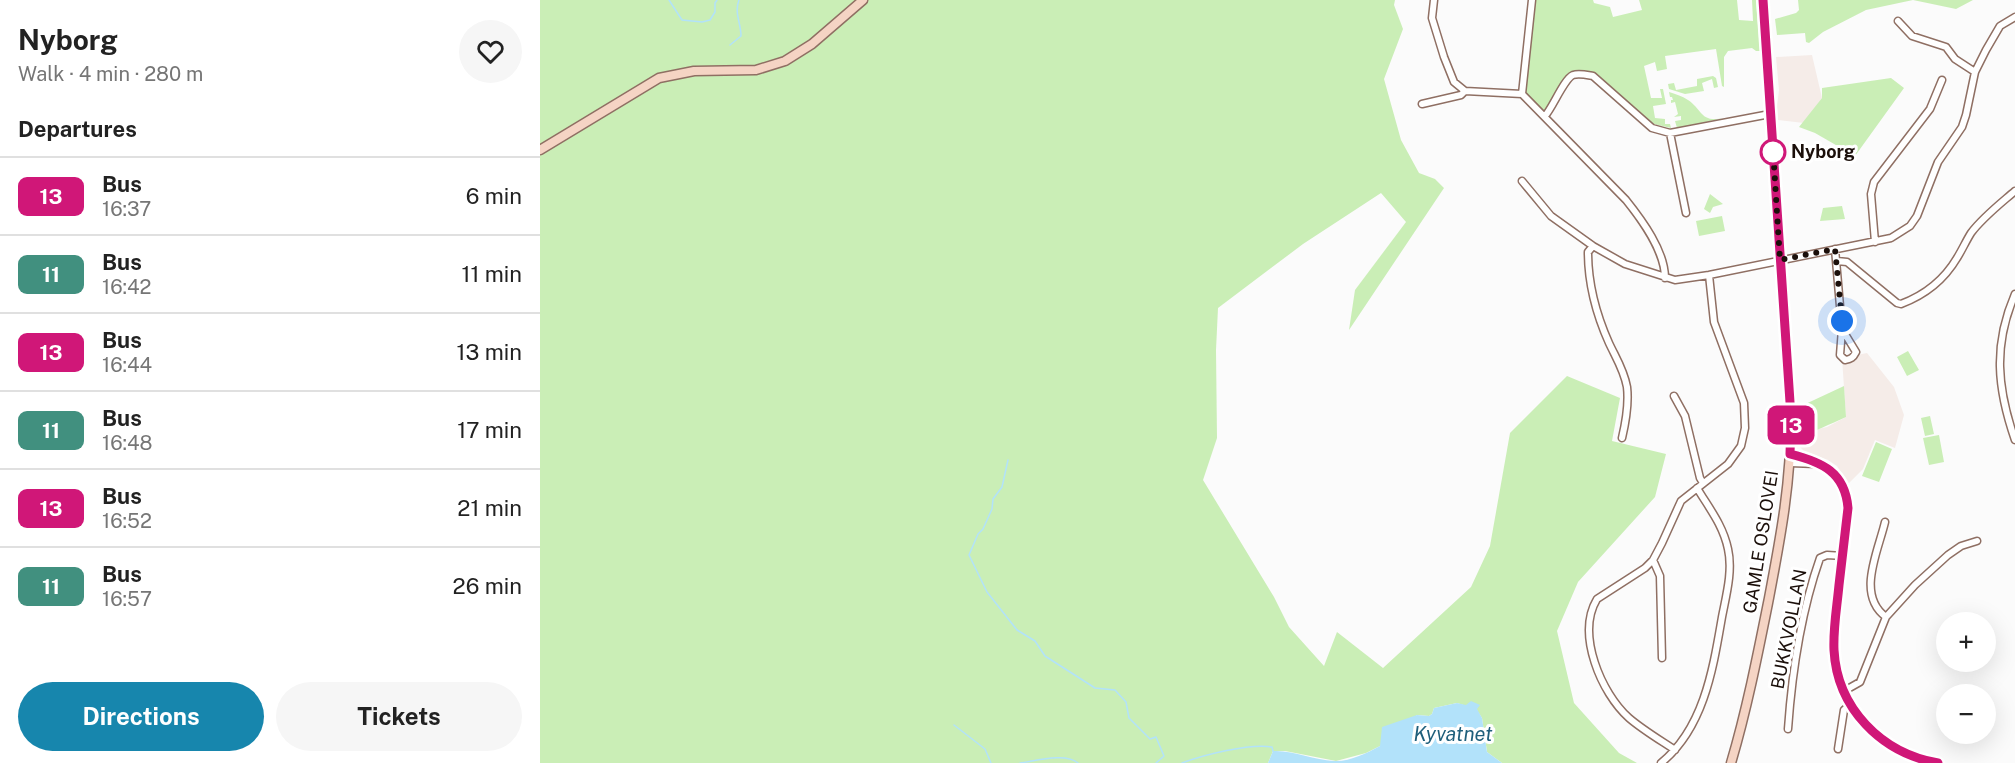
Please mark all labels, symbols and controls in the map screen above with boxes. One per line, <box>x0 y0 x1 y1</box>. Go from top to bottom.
button: heart <box>459 20 522 83</box>
text: Nyborg <box>18 23 118 56</box>
text: Walk · 4 min · 280 m <box>18 62 203 86</box>
text: Departures <box>18 116 137 142</box>
marker: Nyborg <box>1760 139 1786 165</box>
place label: Nyborg <box>1791 141 1855 162</box>
text: Bus <box>102 171 142 197</box>
text: 6 min <box>466 183 522 209</box>
text: 13 <box>40 184 62 209</box>
text: 16:37 <box>102 197 151 221</box>
text: Bus <box>102 249 142 275</box>
text: 11 min <box>461 261 522 287</box>
text: 11 <box>42 262 60 287</box>
text: 16:42 <box>102 275 151 299</box>
your location <box>1827 306 1857 336</box>
text: Bus <box>102 327 142 353</box>
text: 13 min <box>457 339 522 365</box>
text: 13 <box>40 340 62 365</box>
text: 16:44 <box>102 353 152 377</box>
text: Bus <box>102 405 142 431</box>
line badge: 13 <box>1764 406 1818 444</box>
text: 13 <box>1780 413 1802 438</box>
text: 17 min <box>457 417 522 443</box>
text: 11 <box>42 418 60 443</box>
text: 16:48 <box>102 431 153 455</box>
street label: GAMLE OSLOVEI <box>1739 469 1782 615</box>
text: Bus <box>102 483 142 509</box>
text: 21 min <box>457 495 522 521</box>
text: 13 <box>40 496 62 521</box>
text: 16:52 <box>102 509 152 533</box>
text: Bus <box>102 561 142 587</box>
street label: BUKKVOLLAN <box>1767 567 1810 691</box>
text: 26 min <box>453 573 522 599</box>
text: 11 <box>42 574 60 599</box>
text: 16:57 <box>102 587 152 611</box>
map controls <box>1936 612 1996 744</box>
button: + <box>1936 612 1996 672</box>
button: Directions <box>18 682 264 751</box>
button: Tickets <box>276 682 522 751</box>
button: − <box>1936 684 1996 744</box>
water label: Kyvatnet <box>1413 722 1493 746</box>

